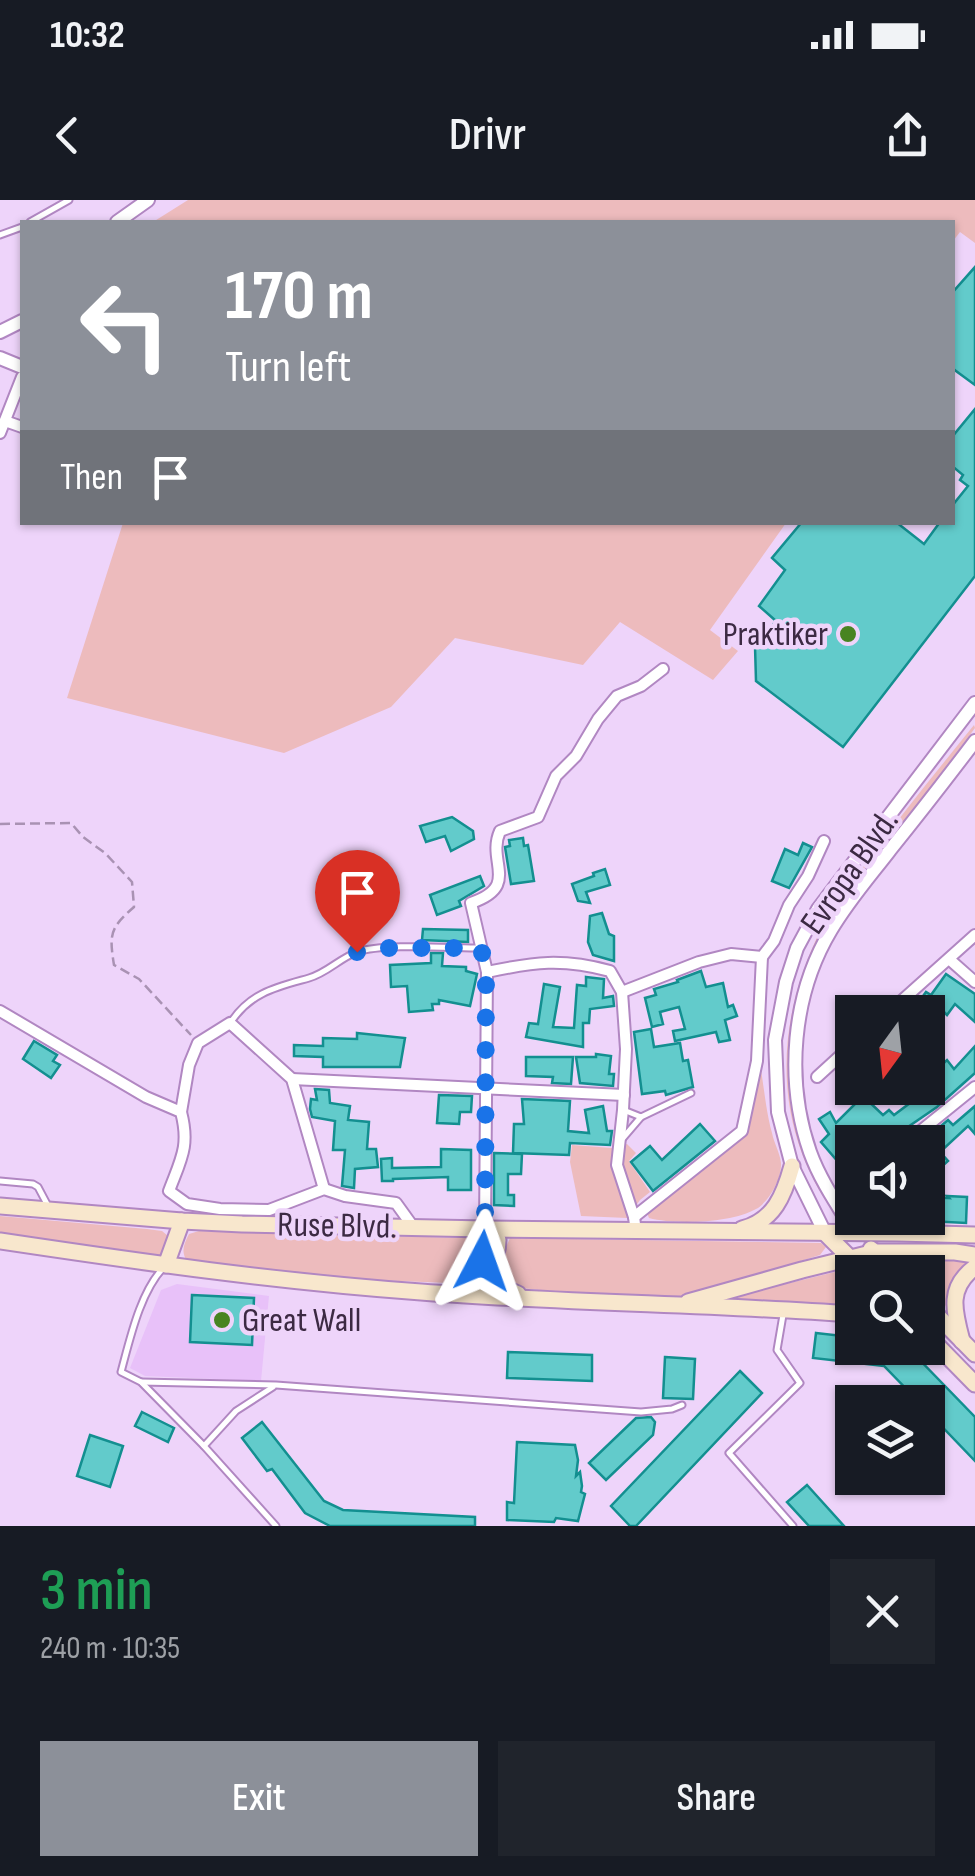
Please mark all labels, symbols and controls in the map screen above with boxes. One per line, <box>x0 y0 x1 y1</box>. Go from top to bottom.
text: 10:32 <box>50 13 125 58</box>
icon: back <box>40 108 95 163</box>
text: Drivr <box>449 108 526 163</box>
icon: share <box>880 108 935 163</box>
text: 170 m <box>225 255 373 339</box>
icon: left <box>60 260 190 390</box>
text: Turn left <box>225 340 351 395</box>
icon: arrive <box>143 450 198 505</box>
text: Then <box>60 455 123 500</box>
place label: Praktiker <box>723 613 828 656</box>
marker: Praktiker <box>837 623 859 645</box>
street label: Evropa Blvd. <box>792 801 908 943</box>
pin <box>315 850 400 953</box>
icon: arrive <box>330 865 385 920</box>
north arrow <box>835 995 945 1105</box>
map controls <box>835 995 945 1495</box>
button: sound <box>835 1125 945 1235</box>
street label: Ruse Blvd. <box>277 1203 397 1249</box>
position arrow <box>430 1209 534 1313</box>
button: search <box>835 1255 945 1365</box>
place label: Great Wall <box>242 1299 361 1342</box>
marker: Great Wall <box>211 1309 233 1331</box>
button: layers <box>835 1385 945 1495</box>
text: 3 min <box>40 1555 153 1627</box>
button: close <box>830 1559 935 1664</box>
text: 240 m · 10:35 <box>40 1629 180 1668</box>
button: Exit <box>40 1741 478 1856</box>
button: Share <box>498 1741 935 1856</box>

